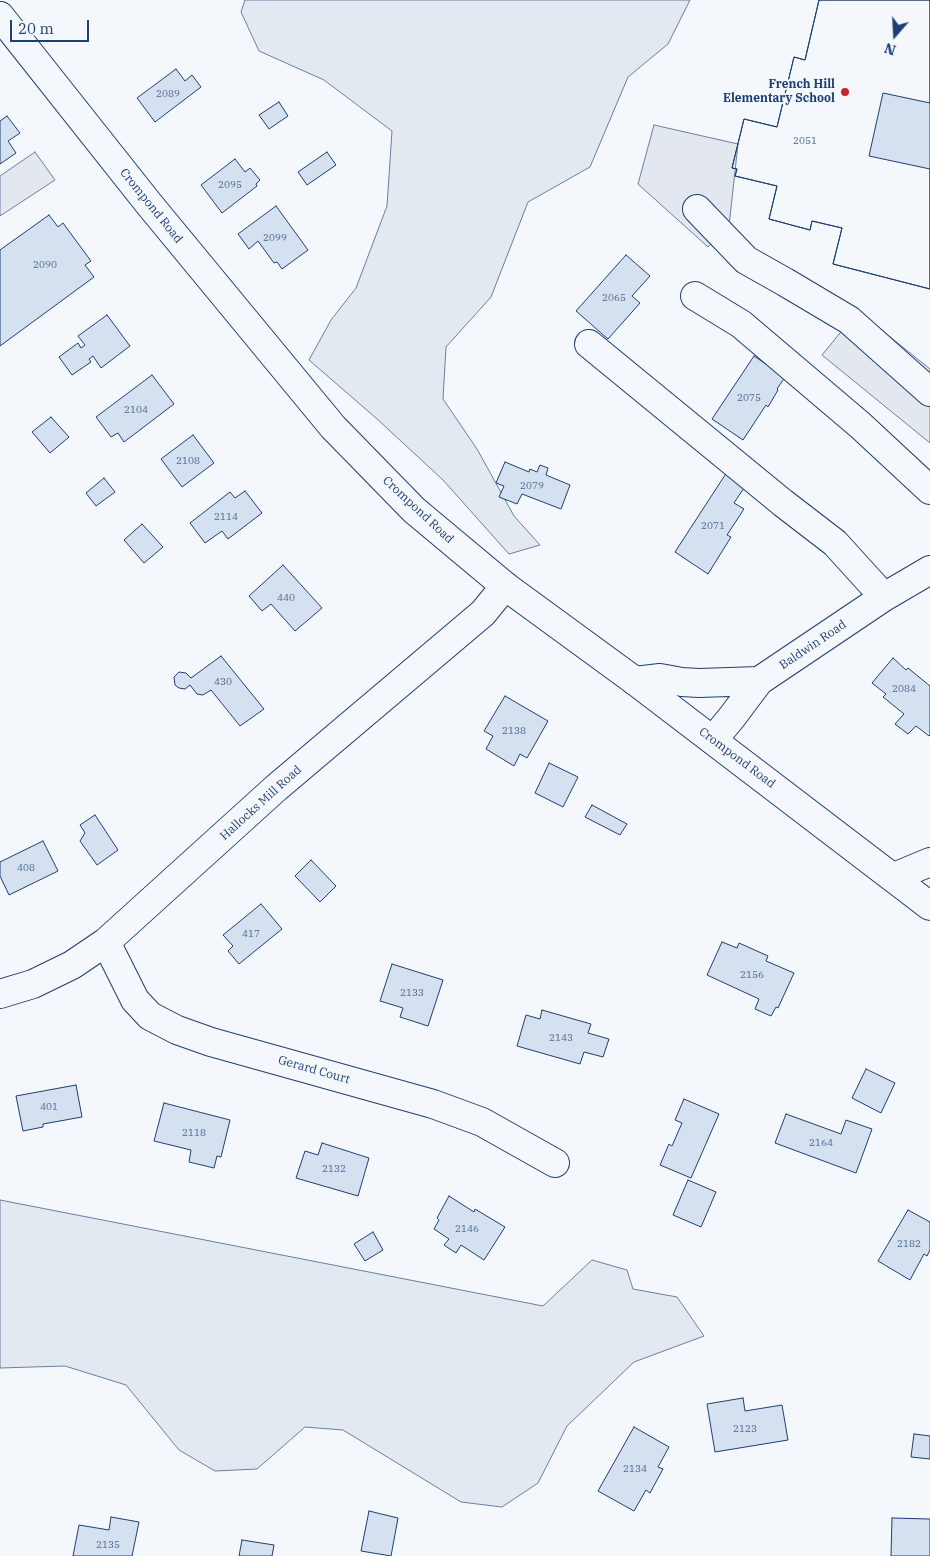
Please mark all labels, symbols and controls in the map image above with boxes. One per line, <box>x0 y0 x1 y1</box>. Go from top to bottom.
scale bar <box>12 10 91 42</box>
north arrow <box>870 10 920 60</box>
text: 20 m <box>18 19 54 38</box>
text: N <box>882 39 898 59</box>
place label: French Hill Elementary School <box>723 78 835 106</box>
marker: French Hill Elementary School <box>839 86 851 98</box>
house number: 2089 <box>156 88 180 100</box>
house number: 2051 <box>793 135 817 147</box>
street label: Crompond Road <box>117 166 185 246</box>
house number: 2095 <box>218 179 242 191</box>
house number: 2099 <box>263 232 287 244</box>
house number: 2090 <box>33 259 57 271</box>
house number: 2065 <box>602 292 626 304</box>
house number: 2075 <box>737 392 761 404</box>
house number: 2104 <box>124 404 148 416</box>
house number: 2108 <box>176 455 200 467</box>
street label: Crompond Road <box>380 473 456 547</box>
house number: 2079 <box>520 480 544 492</box>
house number: 2114 <box>214 511 238 523</box>
house number: 2071 <box>701 520 725 532</box>
house number: 440 <box>277 592 295 604</box>
street label: Baldwin Road <box>777 617 849 673</box>
house number: 430 <box>214 676 232 688</box>
house number: 2084 <box>892 683 916 695</box>
house number: 2138 <box>502 725 526 737</box>
street label: Crompond Road <box>696 725 778 791</box>
street label: Hallocks Mill Road <box>217 763 305 843</box>
house number: 408 <box>17 862 35 874</box>
house number: 417 <box>242 928 260 940</box>
house number: 2156 <box>740 969 764 981</box>
house number: 2133 <box>400 987 424 999</box>
house number: 2143 <box>549 1032 573 1044</box>
street label: Gerard Court <box>277 1053 351 1087</box>
house number: 401 <box>40 1101 58 1113</box>
house number: 2118 <box>182 1127 206 1139</box>
house number: 2164 <box>809 1137 833 1149</box>
house number: 2132 <box>322 1163 346 1175</box>
house number: 2146 <box>455 1223 479 1235</box>
house number: 2182 <box>897 1238 921 1250</box>
house number: 2123 <box>733 1423 757 1435</box>
house number: 2134 <box>623 1463 647 1475</box>
house number: 2135 <box>96 1539 120 1551</box>

